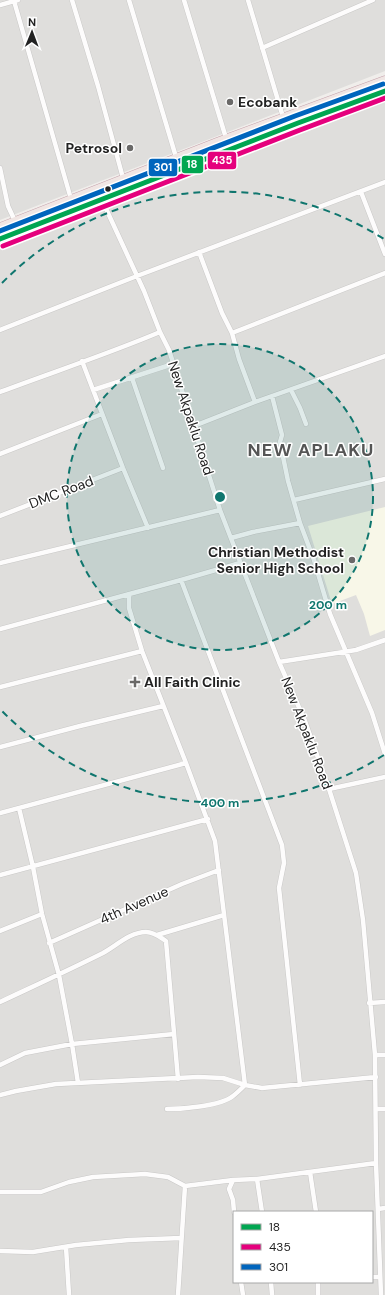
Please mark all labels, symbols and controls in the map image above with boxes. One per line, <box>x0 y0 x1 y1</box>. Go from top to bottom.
north arrow <box>12 12 52 52</box>
text: N <box>28 15 36 29</box>
place label: Ecobank <box>238 93 297 111</box>
marker: Ecobank <box>225 97 235 107</box>
place label: Petrosol <box>65 139 122 157</box>
marker: Petrosol <box>125 143 135 153</box>
line badge: 435 <box>207 151 237 170</box>
text: 435 <box>212 153 232 167</box>
line badge: 18 <box>181 155 204 174</box>
text: 18 <box>187 157 198 171</box>
line badge: 301 <box>148 158 178 177</box>
text: 301 <box>154 160 172 174</box>
unlabelled marker <box>103 184 113 194</box>
street label: New Akpaklu Road <box>164 359 218 477</box>
district label: NEW APLAKU <box>248 438 374 462</box>
street label: DMC Road <box>26 471 96 513</box>
centre of rings <box>213 490 227 504</box>
place label: Christian Methodist Senior High School <box>208 543 344 577</box>
marker: Christian Methodist Senior High School <box>347 555 357 565</box>
text: 200 m <box>309 597 347 613</box>
place label: All Faith Clinic <box>144 673 241 691</box>
street label: New Akpaklu Road <box>277 674 337 792</box>
marker: All Faith Clinic <box>129 676 141 688</box>
text: 400 m <box>201 795 239 811</box>
street label: 4th Avenue <box>97 882 171 928</box>
legend <box>233 1211 373 1283</box>
text: 18 <box>269 1219 280 1235</box>
text: 435 <box>269 1239 291 1255</box>
text: 301 <box>269 1259 288 1275</box>

